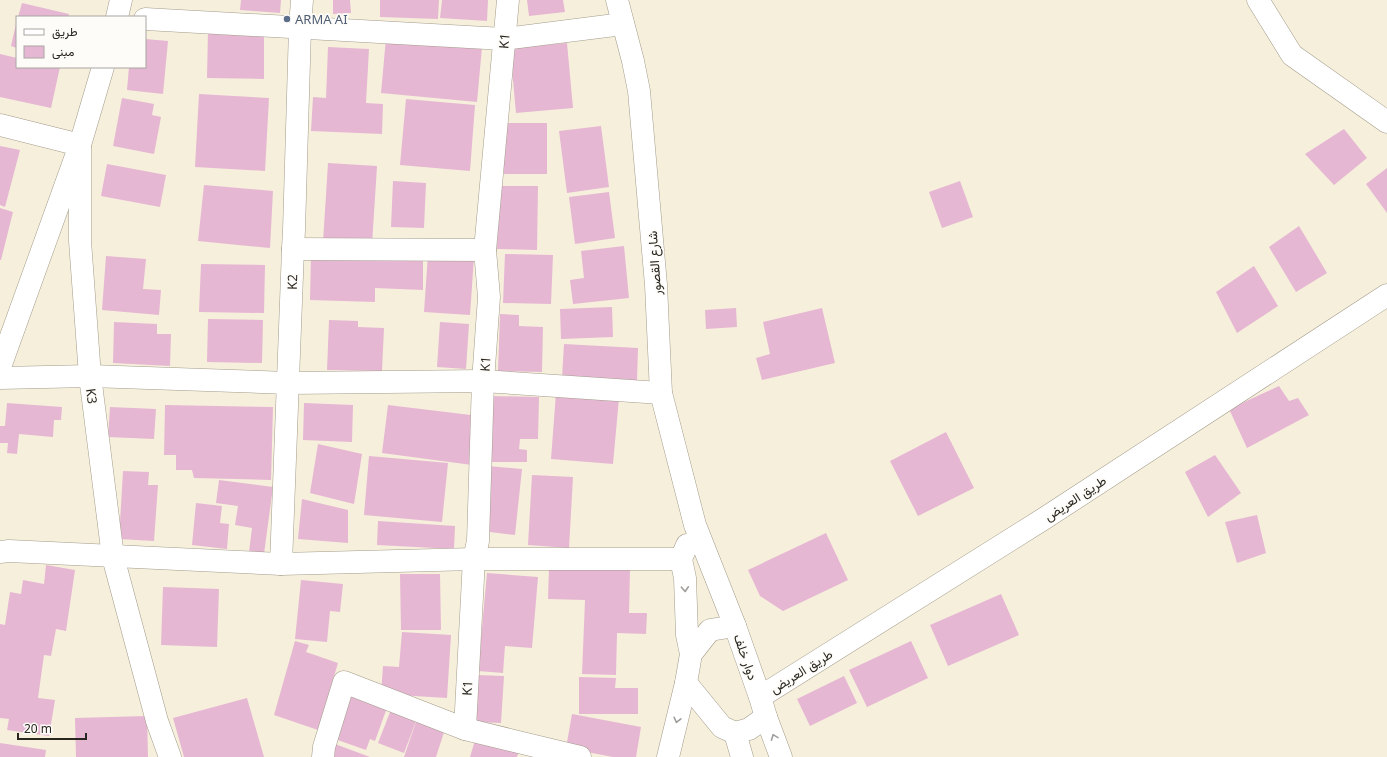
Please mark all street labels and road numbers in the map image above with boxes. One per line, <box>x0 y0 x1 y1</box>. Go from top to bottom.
street label: K1 <box>494 33 514 49</box>
street label: شارع القصور <box>643 230 666 297</box>
street label: K2 <box>283 274 301 290</box>
street label: K1 <box>475 356 495 372</box>
street label: K3 <box>82 387 102 405</box>
street label: طريق العريض <box>1040 471 1110 525</box>
street label: دوار خلف <box>730 631 762 683</box>
street label: طريق العريض <box>766 645 836 697</box>
street label: K1 <box>458 680 476 696</box>

